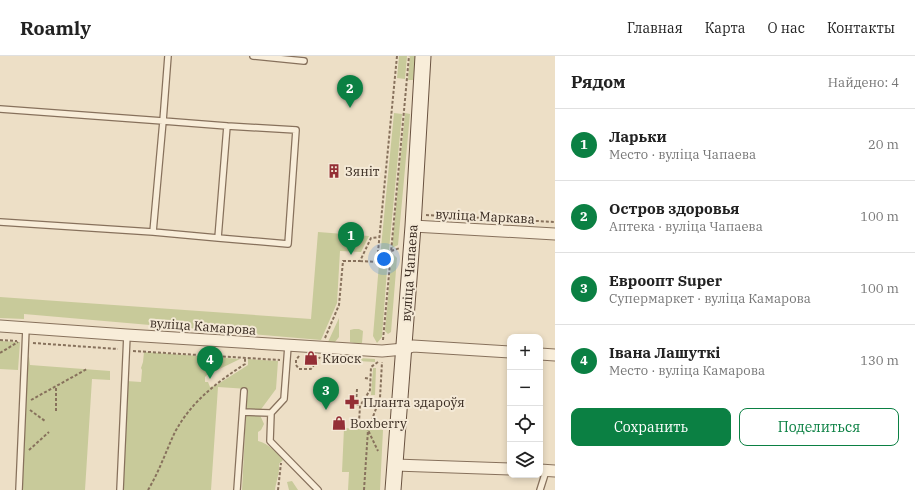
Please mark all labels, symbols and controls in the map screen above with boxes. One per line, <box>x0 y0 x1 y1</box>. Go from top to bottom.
text: Roamly <box>20 16 91 40</box>
text: Главная <box>627 19 683 37</box>
text: Карта <box>705 19 746 37</box>
text: О нас <box>768 19 805 37</box>
text: Контакты <box>827 19 895 37</box>
text: Рядом <box>571 71 626 93</box>
text: Найдено: 4 <box>828 74 899 91</box>
pin: 2 <box>337 75 363 108</box>
text: Ларьки <box>609 127 667 146</box>
text: 1 <box>580 136 588 153</box>
text: 20 m <box>868 136 899 153</box>
text: Место · вуліца Чапаева <box>609 146 756 163</box>
building icon: Зяніт <box>326 163 342 179</box>
place label: Зяніт <box>345 163 380 180</box>
text: Остров здоровья <box>609 199 739 218</box>
street label: вуліца Маркава <box>435 205 535 228</box>
text: 2 <box>580 208 588 225</box>
text: 100 m <box>860 208 899 225</box>
text: Аптека · вуліца Чапаева <box>609 218 763 235</box>
pin: 1 <box>338 222 364 255</box>
street label: вуліца Чапаева <box>398 224 421 322</box>
your location <box>374 249 394 269</box>
text: Евроопт Super <box>609 271 722 290</box>
text: 3 <box>580 280 588 297</box>
text: 100 m <box>860 280 899 297</box>
text: Супермаркет · вуліца Камарова <box>609 290 811 307</box>
street label: вуліца Камарова <box>149 314 257 339</box>
map controls <box>507 334 543 478</box>
button: + <box>507 334 543 370</box>
text: Івана Лашуткі <box>609 343 720 362</box>
pin: 4 <box>197 346 223 379</box>
shop icon: Киоск <box>303 350 319 366</box>
place label: Киоск <box>322 350 362 367</box>
text: 4 <box>580 352 588 369</box>
text: 130 m <box>860 352 899 369</box>
text: Место · вуліца Камарова <box>609 362 765 379</box>
button: − <box>507 370 543 406</box>
pin: 3 <box>313 377 339 410</box>
pharmacy icon: Планта здароўя <box>344 394 360 410</box>
place label: Планта здароўя <box>363 394 465 411</box>
button: locate <box>507 406 543 442</box>
button: Сохранить <box>571 408 731 446</box>
button: Поделиться <box>739 408 899 446</box>
shop icon: Boxberry <box>331 415 347 431</box>
place label: Boxberry <box>350 415 407 432</box>
button: layers <box>507 442 543 478</box>

